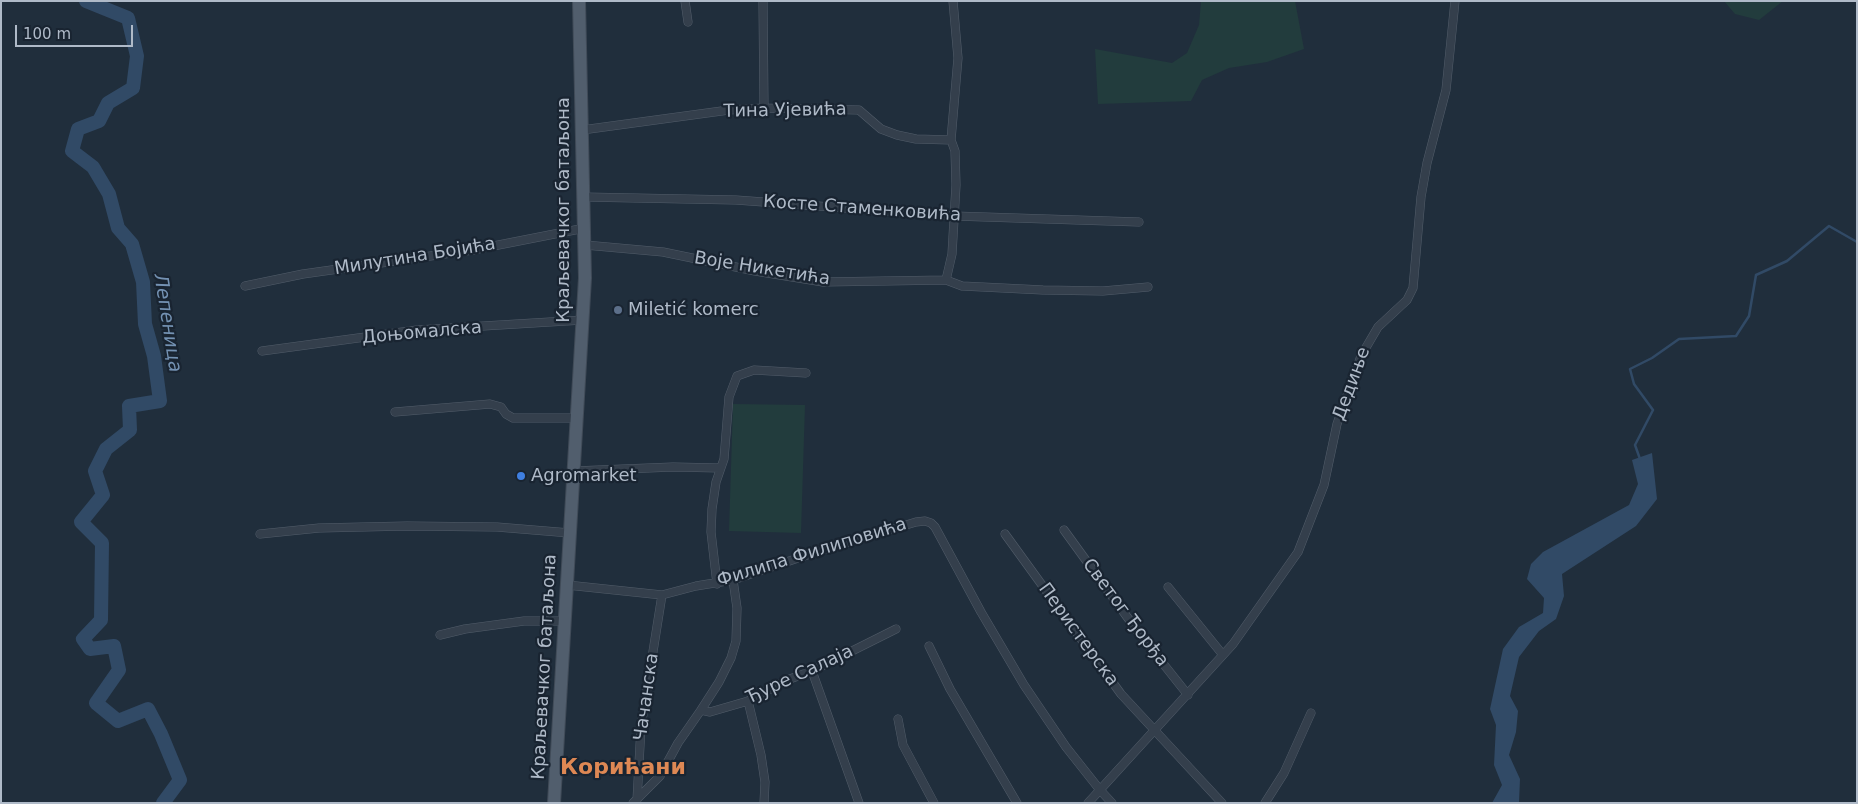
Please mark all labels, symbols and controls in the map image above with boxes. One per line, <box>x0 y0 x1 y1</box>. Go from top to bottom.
scale bar <box>18 15 135 47</box>
text: 100 m <box>23 25 71 43</box>
street label: Краљевачког батаљона <box>553 97 575 323</box>
street label: Тина Ујевића <box>723 99 847 123</box>
street label: Косте Стаменковића <box>762 191 962 227</box>
street label: Милутина Бојића <box>333 234 497 280</box>
street label: Воје Никетића <box>693 248 831 290</box>
water label: Лепеница <box>148 272 186 374</box>
place label: Miletić komerc <box>628 299 759 321</box>
marker: Miletić komerc <box>612 304 624 316</box>
street label: Доњомалска <box>361 317 483 349</box>
street label: Дедиње <box>1329 344 1375 424</box>
place label: Agromarket <box>531 465 637 487</box>
marker: Agromarket <box>515 470 527 482</box>
street label: Филипа Филиповића <box>715 514 909 592</box>
street label: Краљевачког батаљона <box>528 554 562 780</box>
street label: Светог Ђорђа <box>1077 555 1173 671</box>
street label: Перистерска <box>1033 579 1123 691</box>
street label: Ђуре Салаја <box>743 641 857 709</box>
street label: Чачанска <box>630 652 664 742</box>
district label: Корићани <box>560 755 686 781</box>

